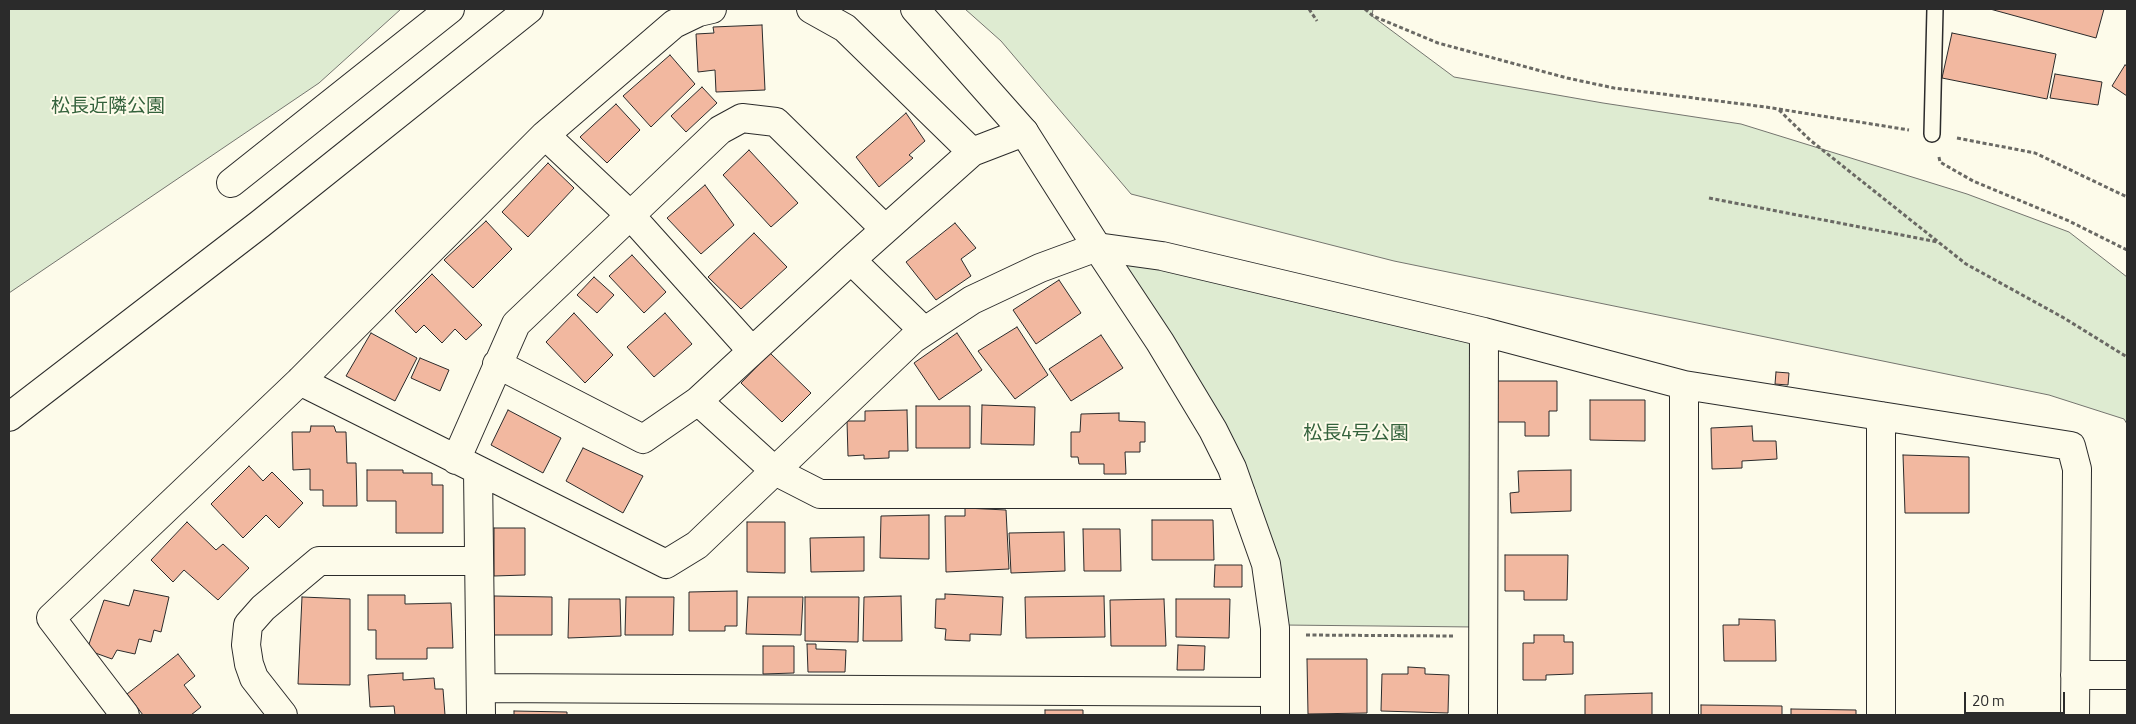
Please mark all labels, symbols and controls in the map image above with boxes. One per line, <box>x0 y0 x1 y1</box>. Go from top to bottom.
park label: 松長近隣公園 <box>51 96 165 118</box>
park label: 松長4号公園 <box>1303 423 1409 445</box>
scale bar <box>1966 682 2067 714</box>
text: 20 m <box>1972 689 2005 712</box>

